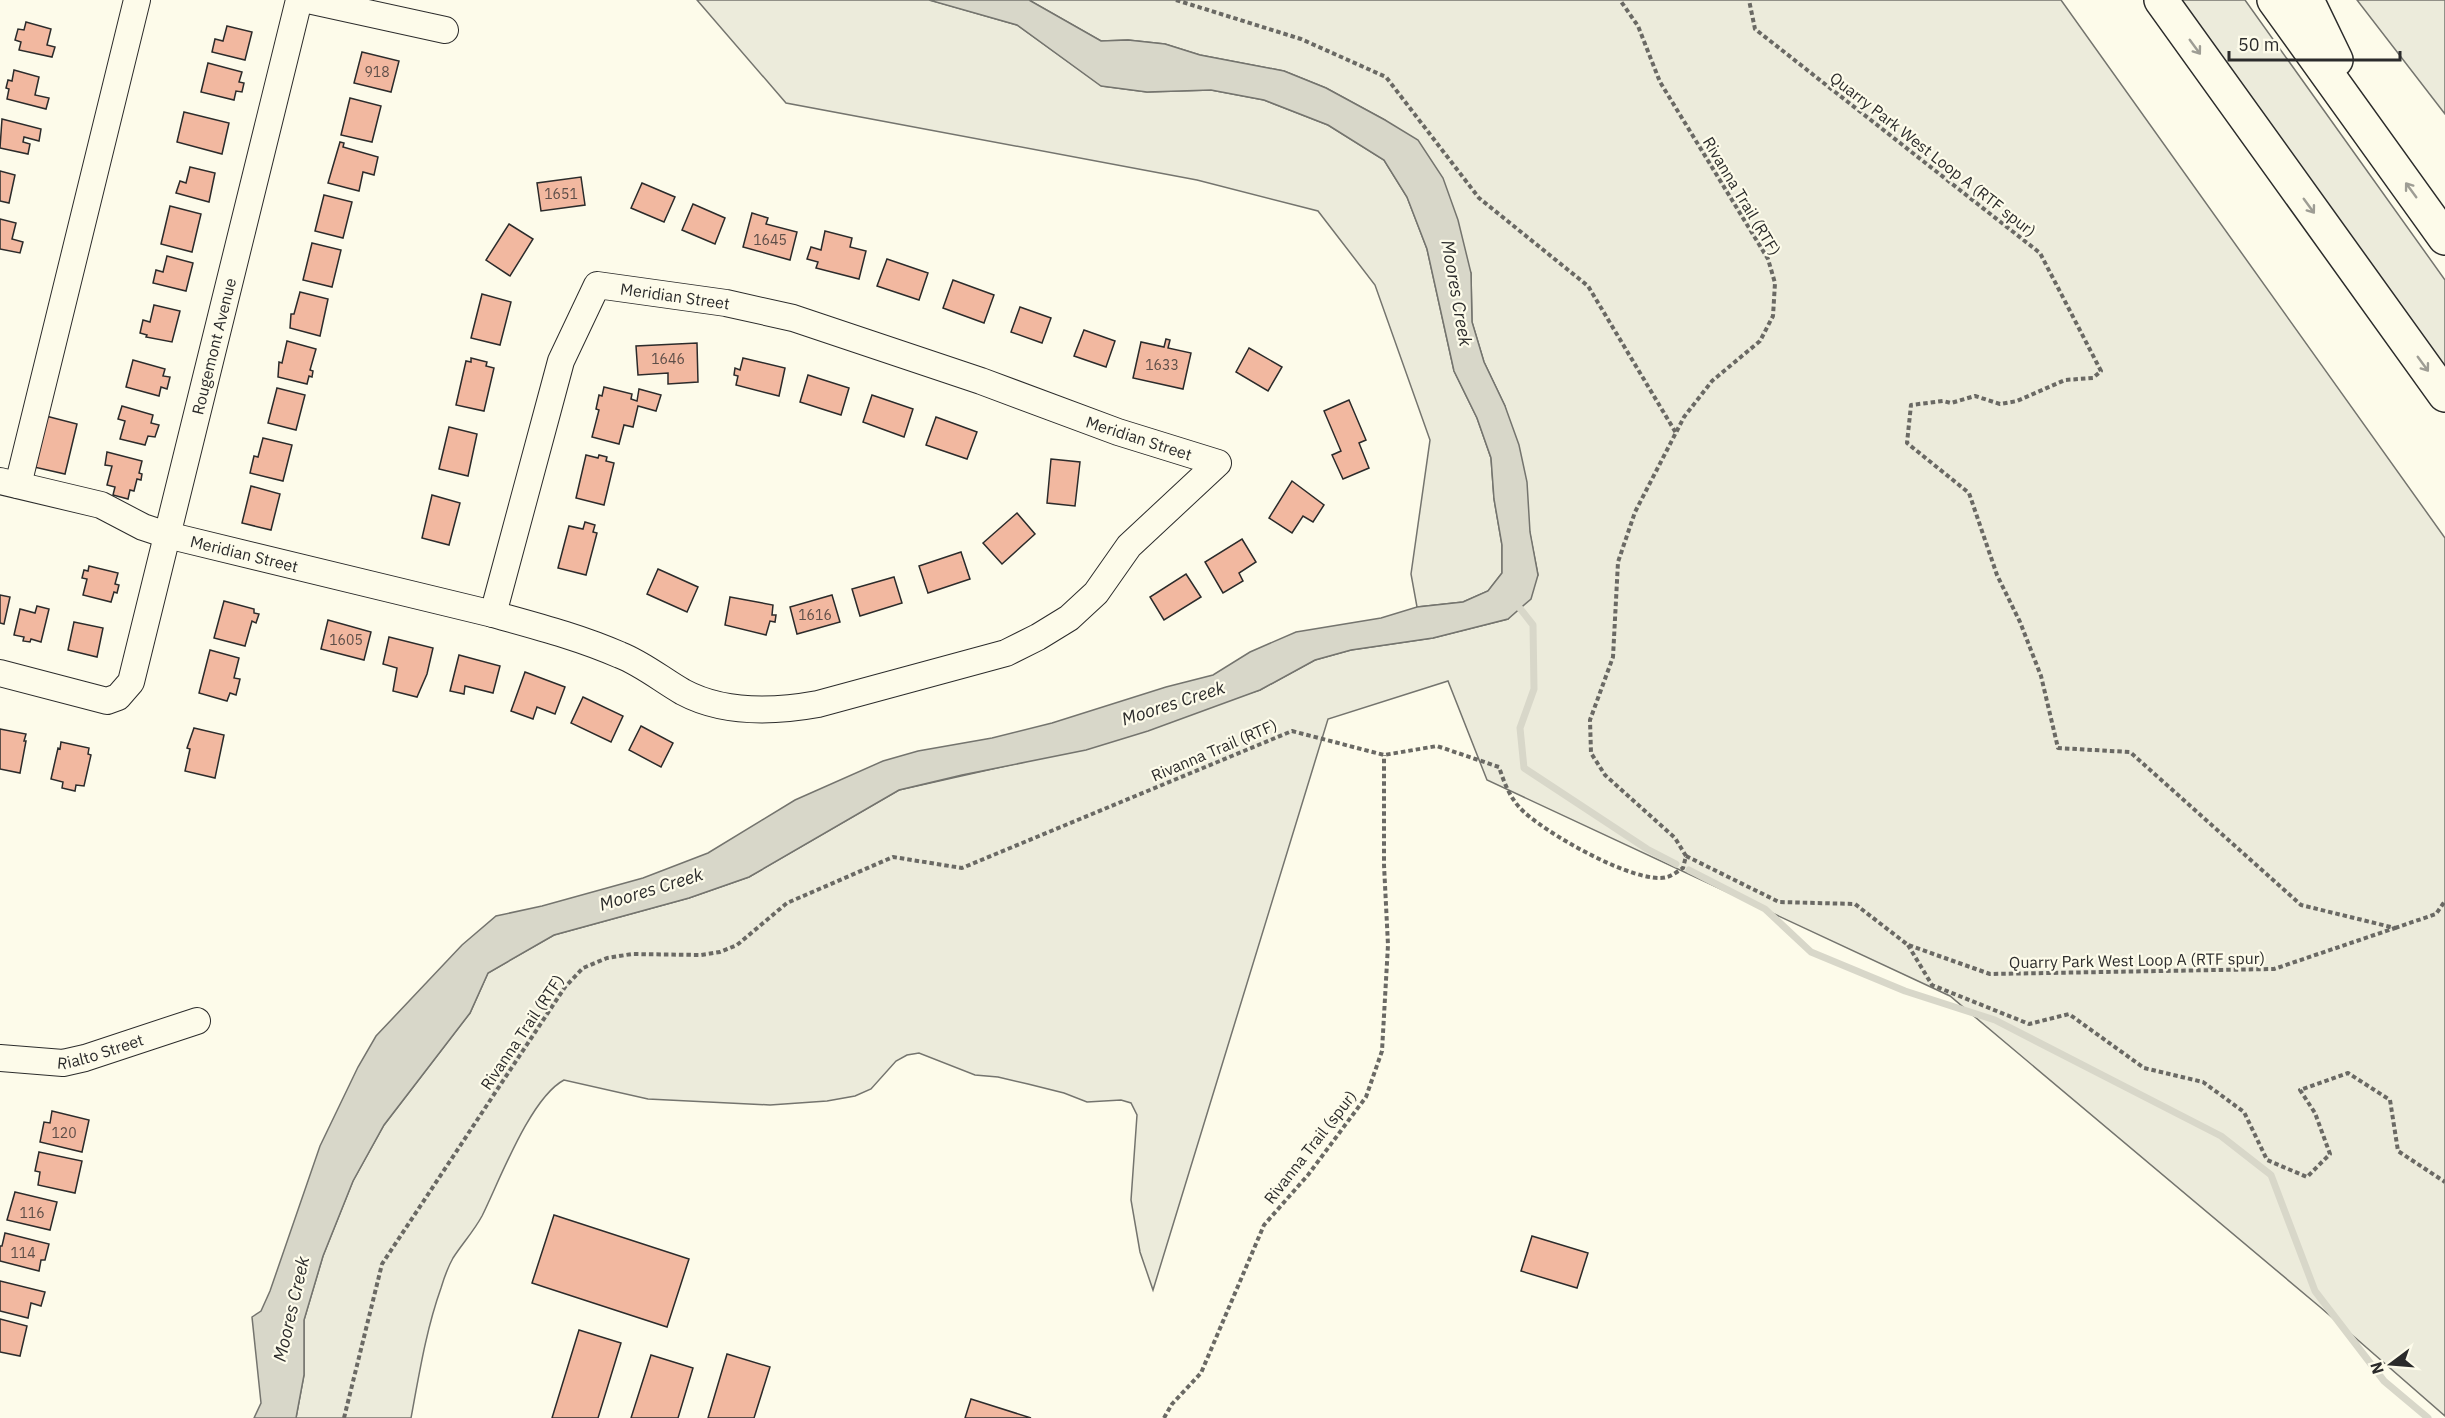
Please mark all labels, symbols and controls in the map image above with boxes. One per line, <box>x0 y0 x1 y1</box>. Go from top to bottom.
scale bar <box>2229 24 2400 62</box>
text: 50 m <box>2238 33 2280 56</box>
one-way arrow <box>2189 39 2201 55</box>
house number: 918 <box>364 63 390 81</box>
street label: Quarry Park West Loop A (RTF spur) <box>1826 67 2040 241</box>
street label: Rivanna Trail (RTF) <box>1699 133 1785 259</box>
one-way arrow <box>2405 183 2417 199</box>
house number: 1651 <box>544 185 578 203</box>
one-way arrow <box>2303 197 2315 213</box>
house number: 1645 <box>753 231 787 249</box>
water label: Moores Creek <box>1436 238 1478 348</box>
street label: Rougemont Avenue <box>187 276 240 417</box>
street label: Meridian Street <box>619 278 731 314</box>
house number: 1646 <box>651 350 685 368</box>
house number: 1633 <box>1145 356 1179 374</box>
one-way arrow <box>2417 356 2429 372</box>
street label: Meridian Street <box>1083 411 1195 465</box>
street label: Meridian Street <box>188 531 300 576</box>
house number: 1616 <box>798 606 832 624</box>
house number: 1605 <box>329 631 363 649</box>
water label: Moores Creek <box>1118 675 1228 731</box>
street label: Rivanna Trail (RTF) <box>1148 714 1280 786</box>
water label: Moores Creek <box>596 862 706 916</box>
street label: Quarry Park West Loop A (RTF spur) <box>2009 948 2265 972</box>
street label: Rivanna Trail (RTF) <box>476 971 568 1093</box>
street label: Rialto Street <box>56 1029 146 1073</box>
street label: Rivanna Trail (spur) <box>1259 1086 1361 1208</box>
house number: 120 <box>51 1124 77 1142</box>
house number: 116 <box>19 1204 45 1222</box>
house number: 114 <box>10 1244 36 1262</box>
water label: Moores Creek <box>268 1253 314 1364</box>
north arrow <box>2361 1334 2421 1394</box>
text: N <box>2365 1360 2388 1376</box>

